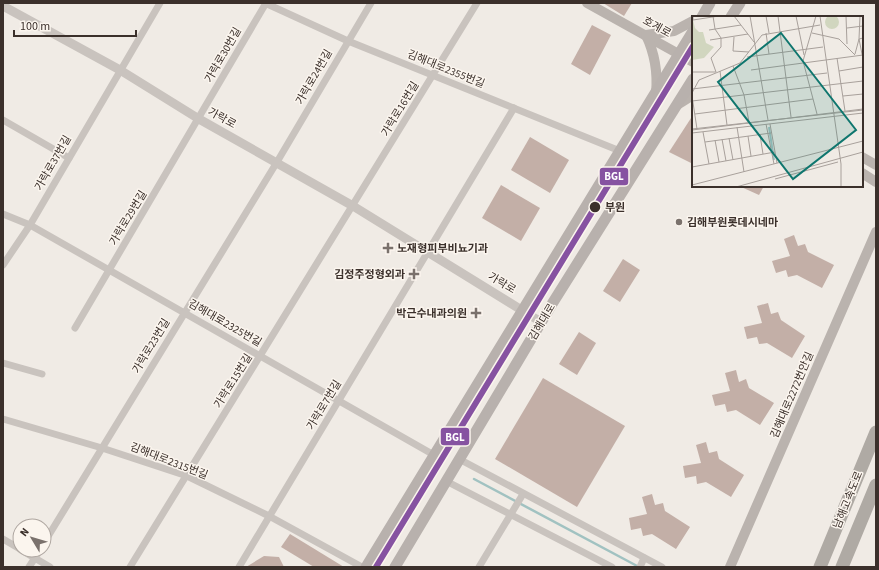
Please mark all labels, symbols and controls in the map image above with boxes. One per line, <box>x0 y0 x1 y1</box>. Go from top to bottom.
scale bar <box>14 12 136 38</box>
street label: 호계로 <box>640 13 674 41</box>
inset map <box>692 16 863 187</box>
text: 100 m <box>20 18 50 35</box>
street label: 가락로30번길 <box>201 25 245 85</box>
street label: 가락로24번길 <box>292 47 336 107</box>
street label: 김해대로2355번길 <box>405 47 487 91</box>
street label: 가락로16번길 <box>378 79 422 139</box>
street label: 가락로 <box>205 104 239 132</box>
street label: 가락로37번길 <box>31 133 75 193</box>
line badge: BGL <box>599 167 629 186</box>
text: BGL <box>604 169 624 184</box>
street label: 가락로29번길 <box>106 188 150 248</box>
marker: 부원 <box>588 200 602 214</box>
place label: 부원 <box>605 200 625 215</box>
place label: 김해부원롯데시네마 <box>687 215 778 230</box>
marker: 김해부원롯데시네마 <box>674 217 684 227</box>
place label: 노재형피부비뇨기과 <box>397 241 488 256</box>
marker: 노재형피부비뇨기과 <box>382 242 394 254</box>
place label: 김정주정형외과 <box>334 267 405 282</box>
marker: 김정주정형외과 <box>408 268 420 280</box>
street label: 가락로 <box>485 269 519 297</box>
street label: 김해대로2325번길 <box>185 296 265 350</box>
street label: 김해대로 <box>525 301 559 343</box>
place label: 박근수내과의원 <box>396 306 467 321</box>
marker: 박근수내과의원 <box>470 307 482 319</box>
street label: 가락로23번길 <box>129 316 173 376</box>
street label: 김해대로2272번안길 <box>767 349 817 441</box>
street label: 가락로15번길 <box>210 351 256 411</box>
street label: 가락로7번길 <box>303 377 345 433</box>
line badge: BGL <box>440 427 470 446</box>
text: BGL <box>445 430 465 445</box>
street label: 김해대로2315번길 <box>128 439 210 483</box>
street label: 남해고속도로 <box>830 469 866 531</box>
north arrow <box>12 518 52 558</box>
text: N <box>16 525 33 540</box>

